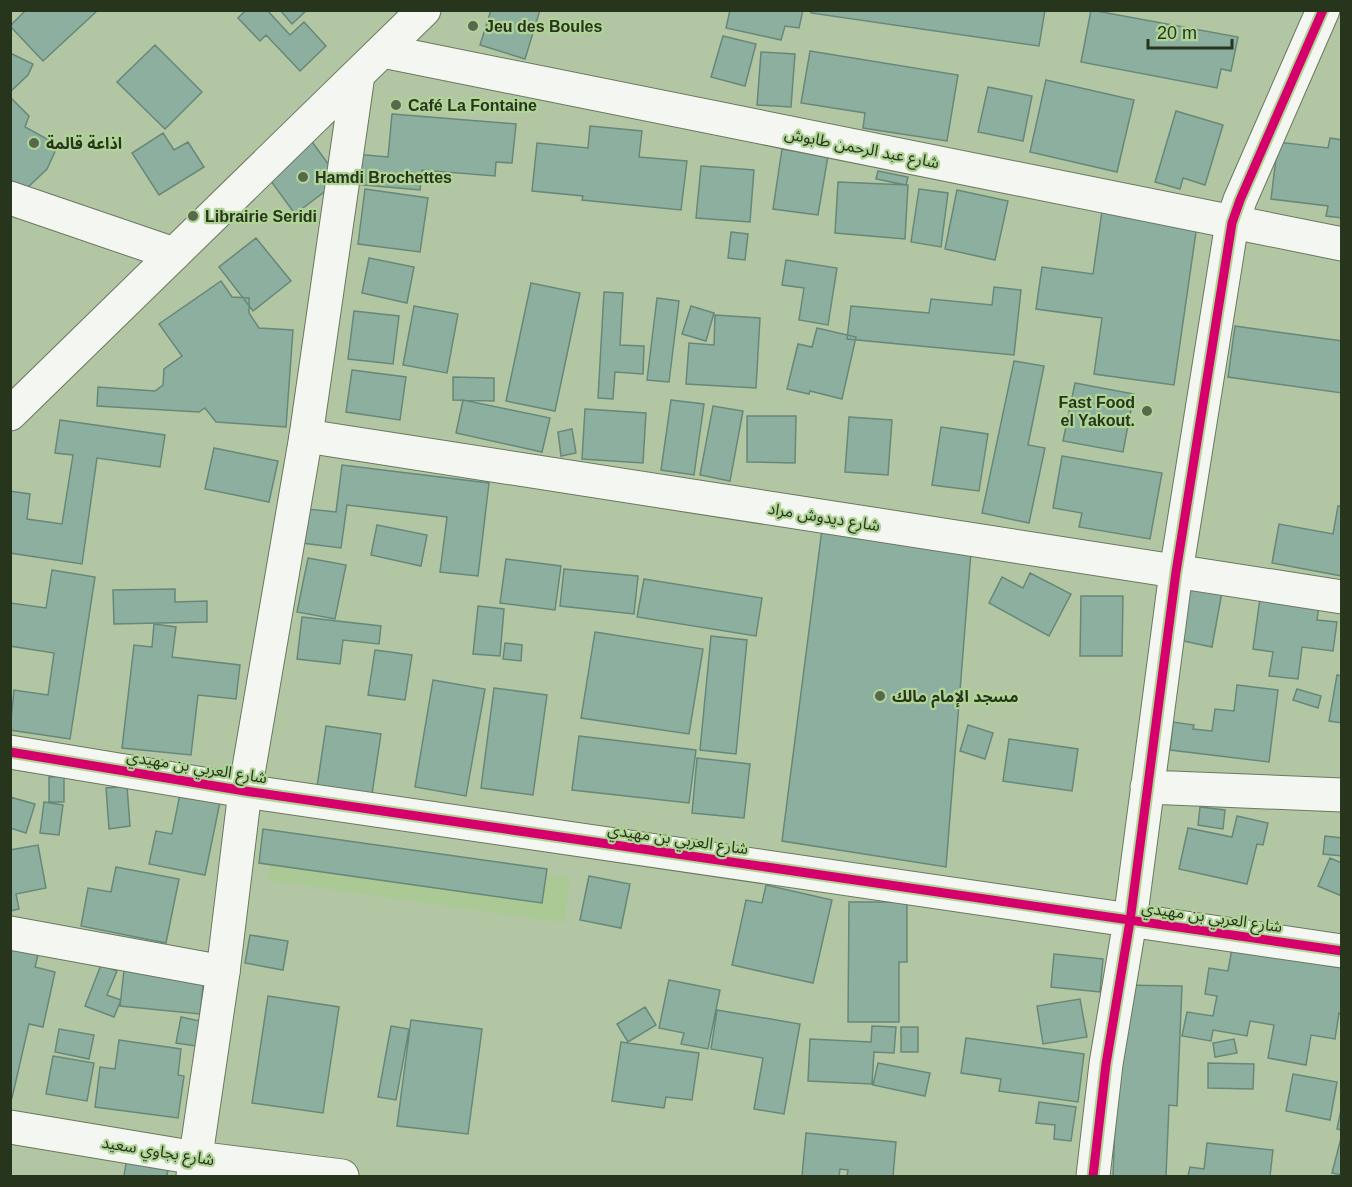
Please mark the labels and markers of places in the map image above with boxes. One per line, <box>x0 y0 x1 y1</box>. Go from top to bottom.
place label: Jeu des Boules <box>485 18 602 35</box>
marker: Jeu des Boules <box>466 19 480 33</box>
place label: Café La Fontaine <box>408 97 537 114</box>
marker: Café La Fontaine <box>389 98 403 112</box>
place label: اذاعة قالمة <box>46 134 122 152</box>
marker: اذاعة قالمة <box>27 136 41 150</box>
place label: Hamdi Brochettes <box>315 169 452 186</box>
marker: Hamdi Brochettes <box>296 170 310 184</box>
place label: Librairie Seridi <box>205 208 317 225</box>
marker: Librairie Seridi <box>186 209 200 223</box>
place label: Fast Food el Yakout. <box>1059 394 1135 429</box>
marker: Fast Food el Yakout. <box>1140 404 1154 418</box>
place label: مسجد الإمام مالك <box>892 688 1019 708</box>
marker: مسجد الإمام مالك <box>873 689 887 703</box>

